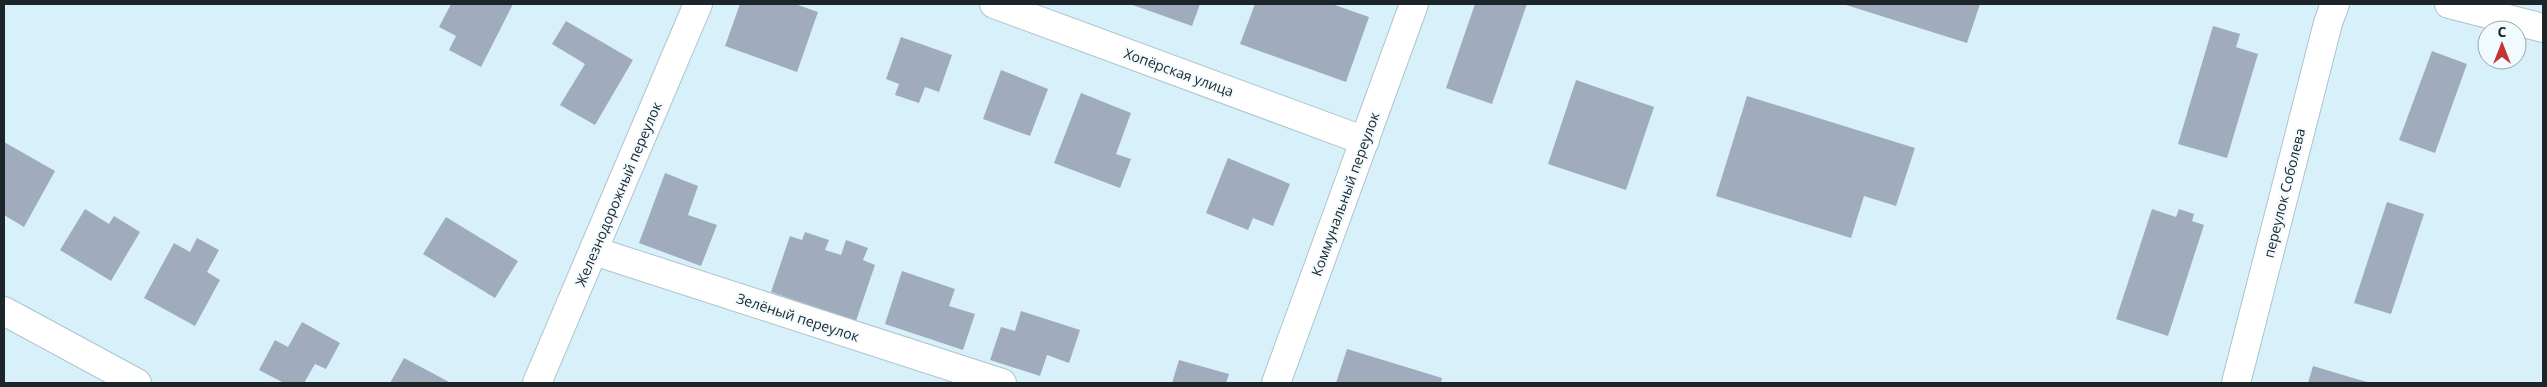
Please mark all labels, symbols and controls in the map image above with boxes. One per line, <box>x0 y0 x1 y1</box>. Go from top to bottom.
north arrow <box>2477 20 2527 70</box>
text: С <box>2498 22 2507 41</box>
street label: Хопёрская улица <box>1122 43 1236 101</box>
street label: Железнодорожный переулок <box>570 98 666 289</box>
street label: Коммунальный переулок <box>1306 109 1384 279</box>
street label: переулок Соболева <box>2259 126 2309 260</box>
street label: Зелёный переулок <box>734 288 862 346</box>

